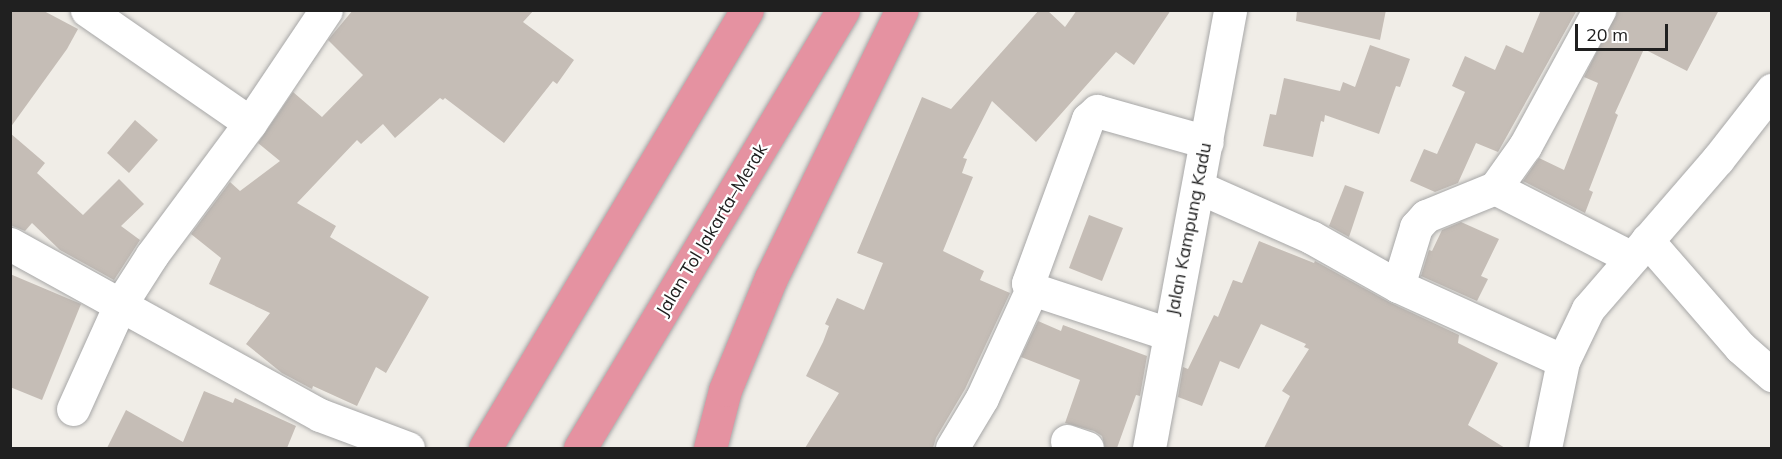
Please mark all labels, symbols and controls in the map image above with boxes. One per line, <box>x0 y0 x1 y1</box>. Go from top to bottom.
scale bar <box>1578 12 1671 50</box>
text: 20 m <box>1586 23 1628 46</box>
street label: Jalan Tol Jakarta–Merak <box>652 140 772 320</box>
street label: Jalan Kampung Kadu <box>1162 141 1216 317</box>

